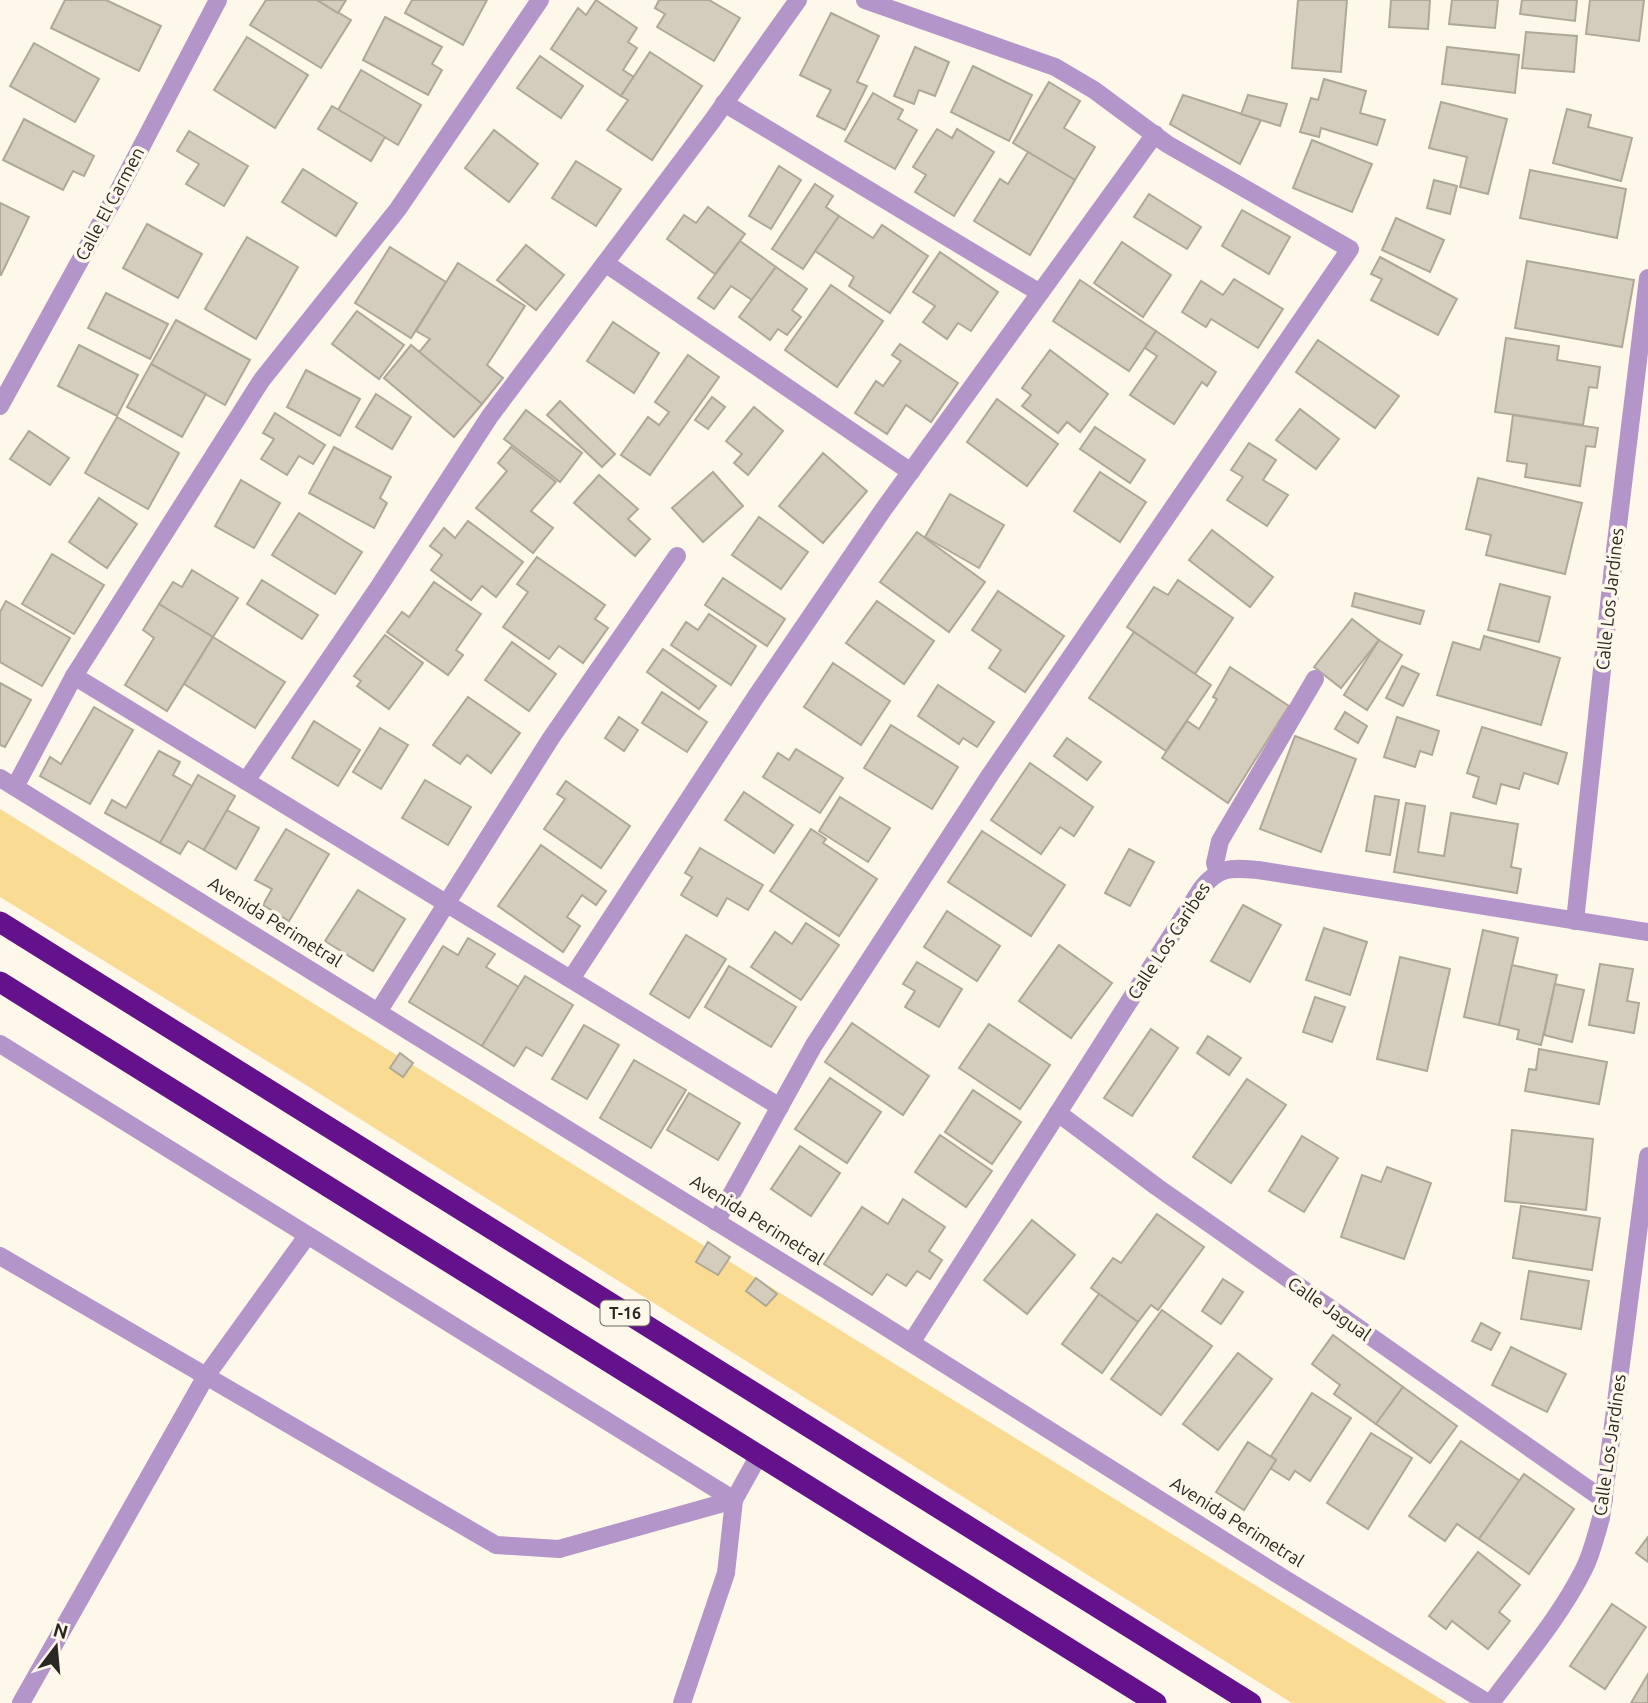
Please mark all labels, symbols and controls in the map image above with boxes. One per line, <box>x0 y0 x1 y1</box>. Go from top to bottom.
street label: Calle El Carmen <box>71 143 147 264</box>
street label: Calle Los Jardines <box>1592 526 1626 671</box>
street label: Avenida Perimetral <box>205 872 346 970</box>
street label: Calle Los Caribes <box>1123 878 1213 1003</box>
street label: Avenida Perimetral <box>687 1170 828 1268</box>
street label: Calle Jagual <box>1284 1272 1375 1344</box>
road number: T-16 <box>600 1301 650 1326</box>
street label: Calle Los Jardines <box>1589 1372 1629 1517</box>
street label: Avenida Perimetral <box>1167 1472 1308 1570</box>
north arrow <box>21 1612 91 1682</box>
text: N <box>51 1618 71 1643</box>

